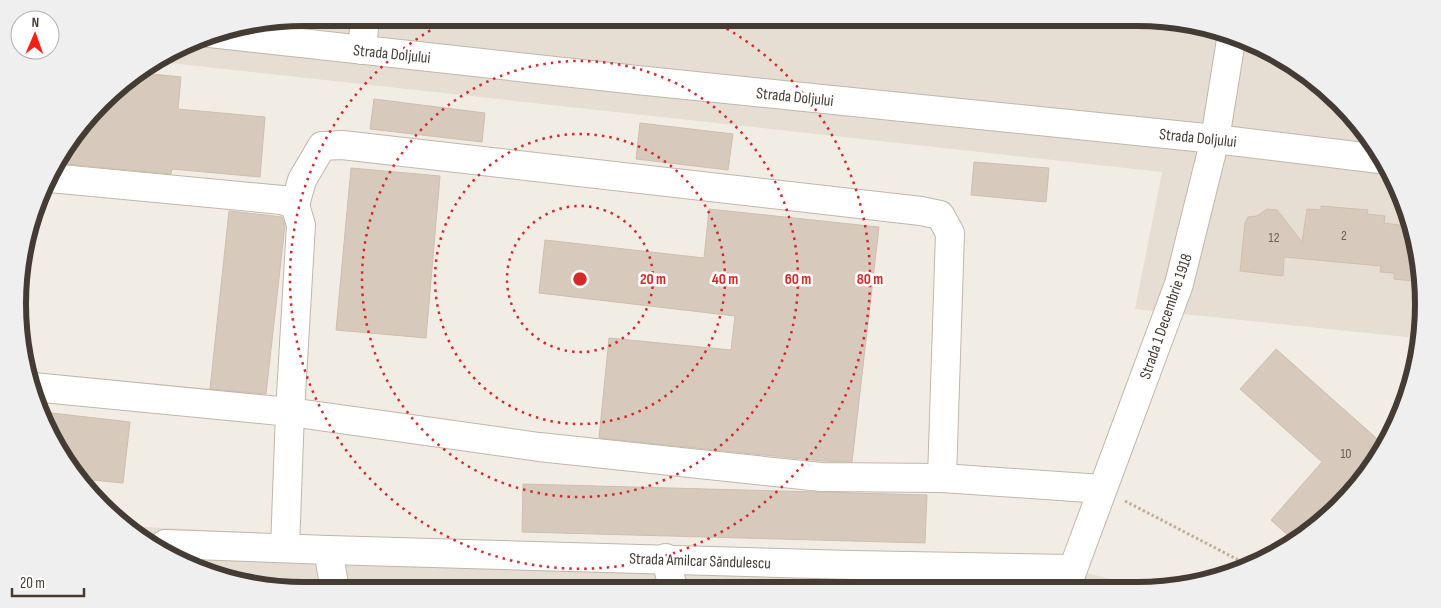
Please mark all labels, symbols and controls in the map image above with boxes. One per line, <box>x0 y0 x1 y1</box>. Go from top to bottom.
north arrow <box>10 10 60 60</box>
text: N <box>31 14 39 31</box>
street label: Strada Doljului <box>352 41 431 68</box>
street label: Strada Doljului <box>755 84 834 111</box>
street label: Strada Doljului <box>1158 125 1237 152</box>
house number: 2 <box>1341 227 1347 244</box>
house number: 12 <box>1269 229 1280 246</box>
street label: Strada 1 Decembrie 1918 <box>1136 251 1197 382</box>
centre of rings <box>571 270 589 288</box>
text: 20 m <box>640 270 666 289</box>
text: 40 m <box>712 270 738 289</box>
text: 60 m <box>785 270 811 289</box>
text: 80 m <box>857 270 883 289</box>
house number: 10 <box>1340 445 1352 462</box>
street label: Strada Amilcar Săndulescu <box>629 550 771 573</box>
scale bar <box>12 566 85 598</box>
text: 20 m <box>20 574 45 593</box>

